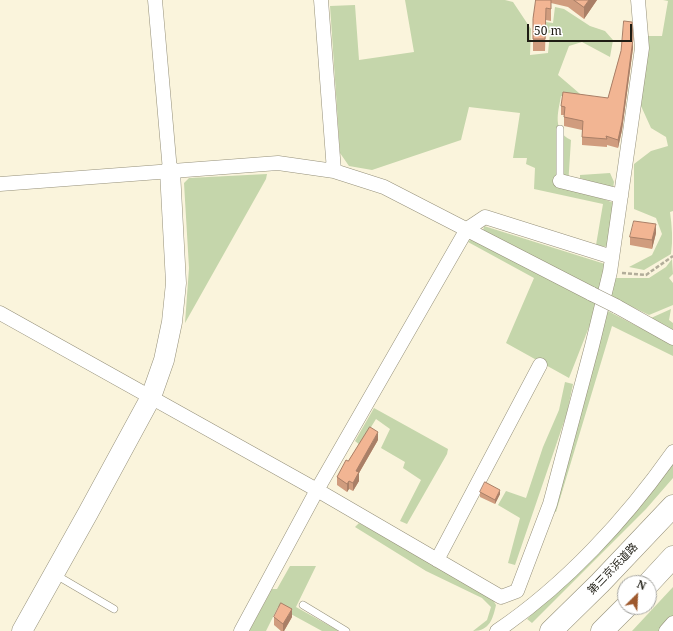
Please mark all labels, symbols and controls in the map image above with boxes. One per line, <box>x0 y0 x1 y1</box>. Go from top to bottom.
scale bar <box>529 16 634 42</box>
text: 50 m <box>534 22 562 39</box>
street label: 第三京浜道路 <box>585 541 641 597</box>
north arrow <box>617 575 657 615</box>
text: N <box>635 576 649 593</box>

